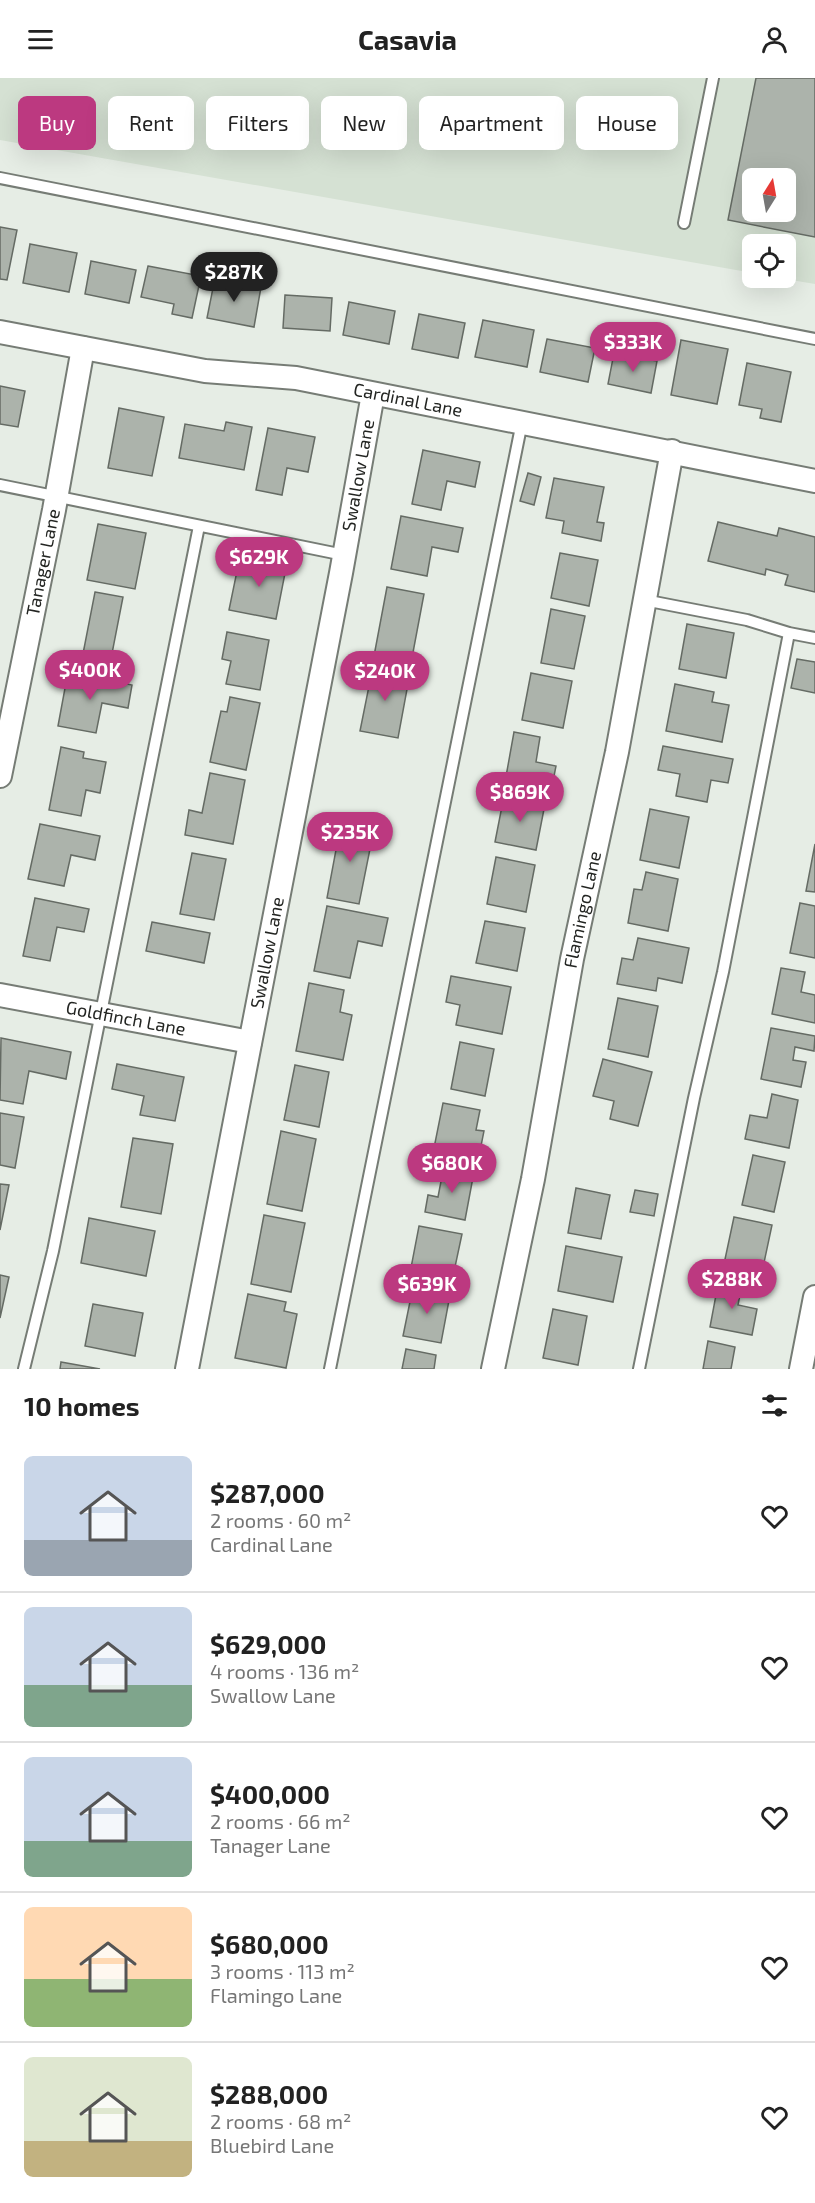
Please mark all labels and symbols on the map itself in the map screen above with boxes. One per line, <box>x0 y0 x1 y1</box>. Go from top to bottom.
north arrow <box>742 168 796 222</box>
pin: $287K <box>192 252 276 303</box>
pin: $333K <box>591 322 675 373</box>
street label: Cardinal Lane <box>352 378 464 421</box>
street label: Swallow Lane <box>337 417 378 533</box>
street label: Tanager Lane <box>21 507 64 618</box>
pin: $629K <box>217 537 301 588</box>
pin: $400K <box>48 650 132 701</box>
pin: $240K <box>343 651 427 702</box>
pin: $869K <box>478 772 562 823</box>
pin: $235K <box>308 812 392 863</box>
street label: Flamingo Lane <box>559 849 605 970</box>
street label: Swallow Lane <box>245 895 288 1010</box>
street label: Goldfinch Lane <box>64 996 188 1040</box>
pin: $680K <box>410 1143 494 1194</box>
pin: $288K <box>690 1259 774 1310</box>
pin: $639K <box>385 1264 469 1315</box>

